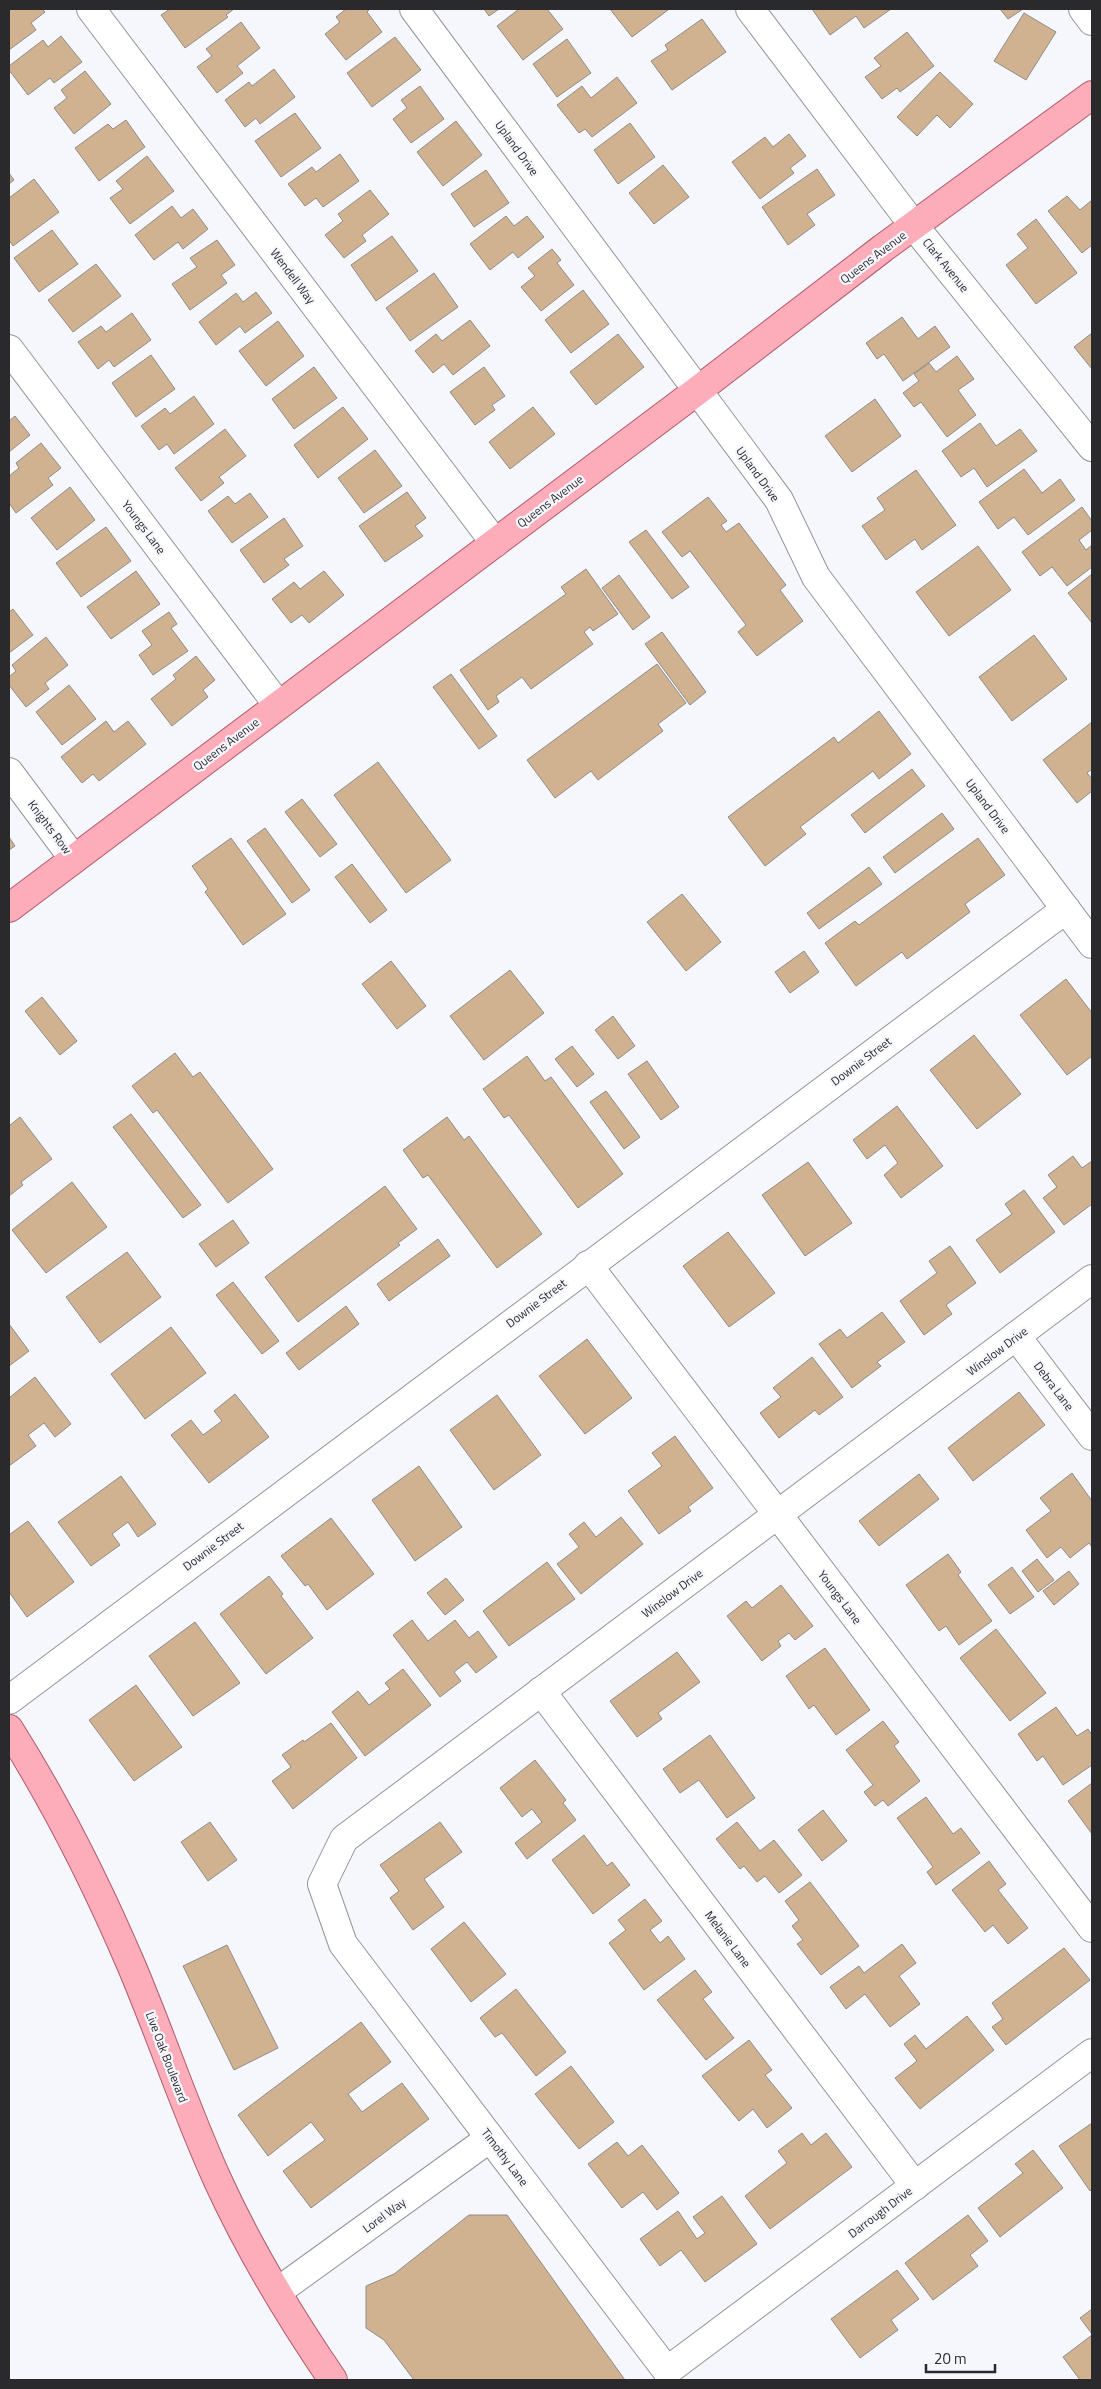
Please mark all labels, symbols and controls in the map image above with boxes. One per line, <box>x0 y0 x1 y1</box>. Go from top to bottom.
street label: Upland Drive <box>490 116 544 180</box>
street label: Queens Avenue <box>836 226 910 288</box>
street label: Clark Avenue <box>918 234 974 296</box>
street label: Wendell Way <box>266 244 320 308</box>
street label: Upland Drive <box>731 442 785 506</box>
street label: Queens Avenue <box>513 470 587 532</box>
street label: Youngs Lane <box>117 496 171 558</box>
street label: Queens Avenue <box>189 713 263 775</box>
street label: Upland Drive <box>961 775 1015 837</box>
street label: Knights Row <box>23 796 77 858</box>
street label: Downie Street <box>827 1031 896 1090</box>
street label: Downie Street <box>502 1273 571 1332</box>
street label: Winslow Drive <box>962 1322 1032 1380</box>
street label: Debra Lane <box>1029 1357 1079 1415</box>
street label: Downie Street <box>179 1516 248 1575</box>
street label: Winslow Drive <box>637 1564 707 1622</box>
street label: Youngs Lane <box>813 1566 867 1628</box>
street label: Melanie Lane <box>700 1907 756 1971</box>
street label: Live Oak Boulevard <box>141 2009 193 2105</box>
street label: Timothy Lane <box>477 2124 533 2190</box>
street label: Darrough Drive <box>844 2182 916 2242</box>
street label: Lorel Way <box>358 2193 410 2237</box>
scale bar <box>926 2342 995 2374</box>
text: 20 m <box>934 2347 967 2370</box>

